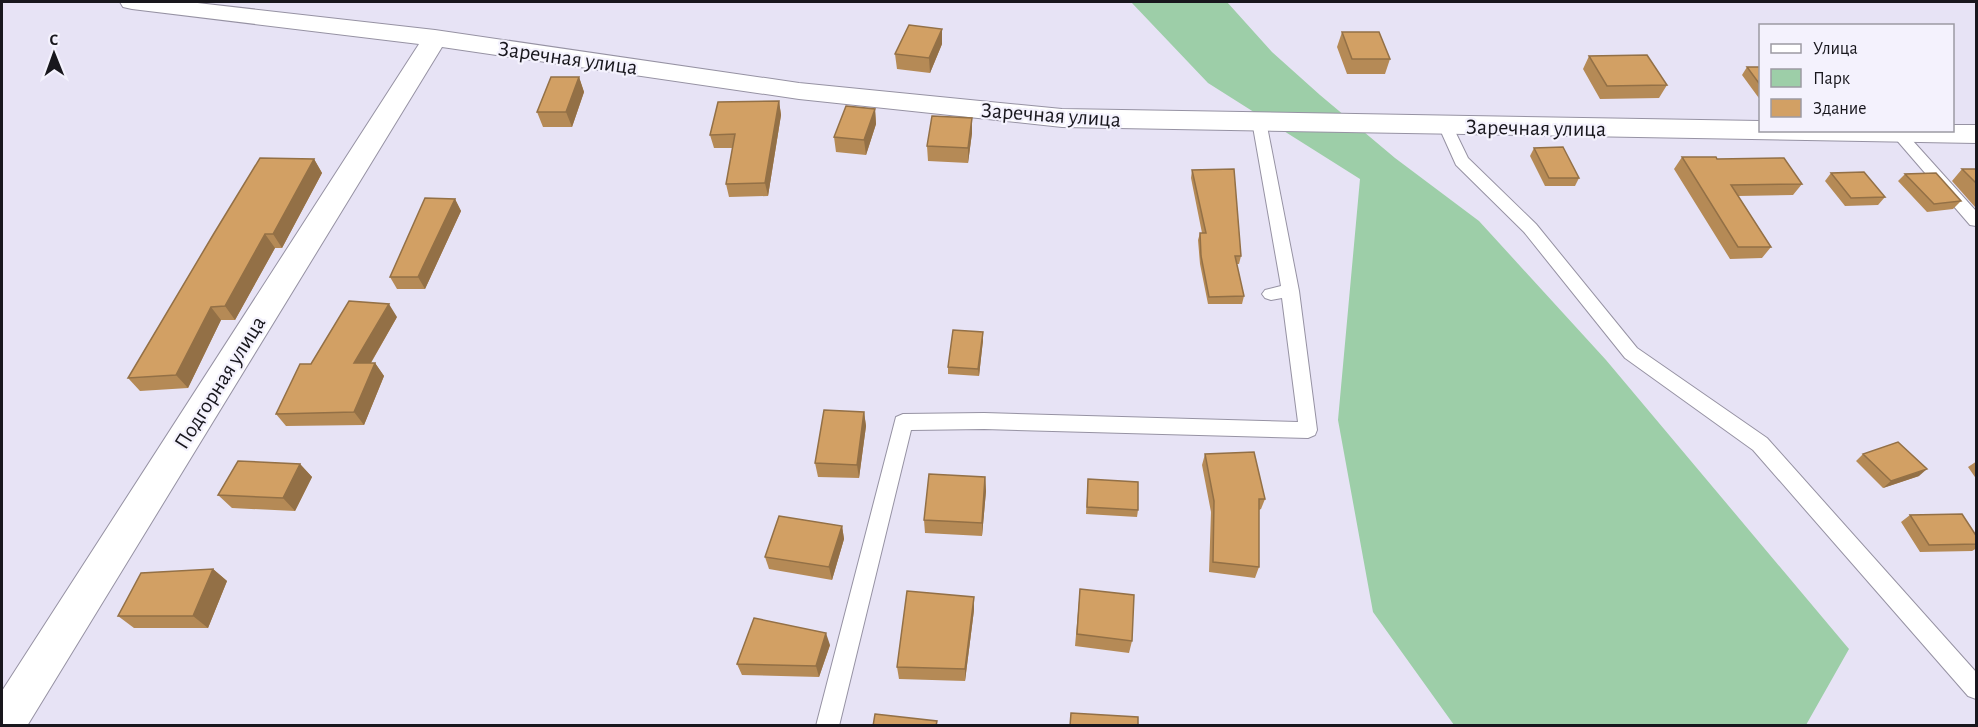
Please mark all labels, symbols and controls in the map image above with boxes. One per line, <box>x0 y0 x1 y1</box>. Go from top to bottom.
north arrow <box>24 24 84 84</box>
legend <box>1759 24 1954 132</box>
text: С <box>49 32 58 48</box>
street label: Заречная улица <box>497 37 639 79</box>
text: Улица <box>1813 40 1858 58</box>
text: Парк <box>1813 70 1851 88</box>
street label: Заречная улица <box>980 99 1122 131</box>
text: Здание <box>1813 100 1867 118</box>
street label: Заречная улица <box>1466 116 1606 140</box>
street label: Подгорная улица <box>170 312 269 453</box>

